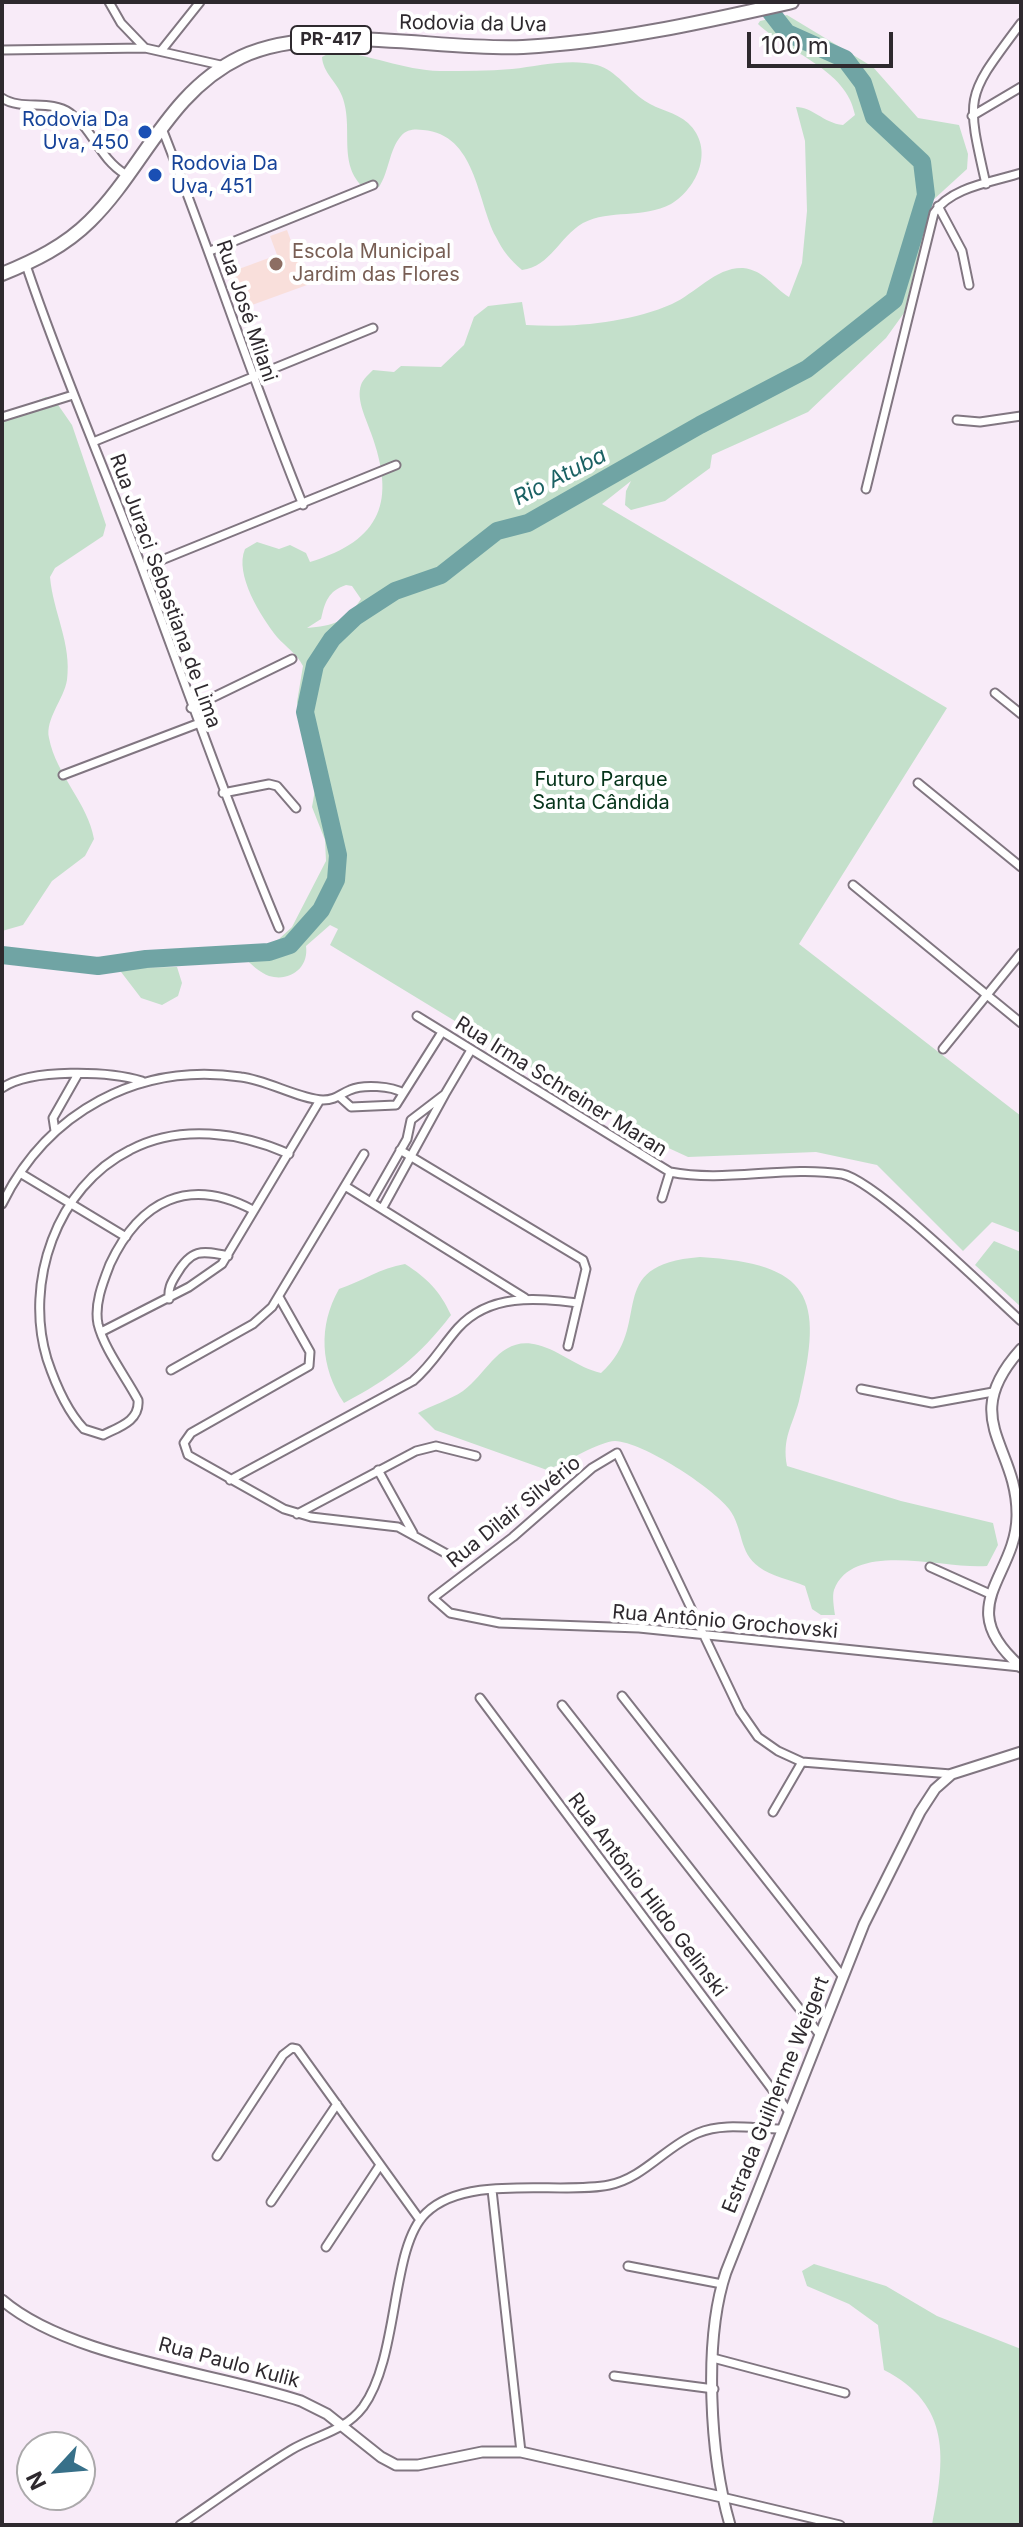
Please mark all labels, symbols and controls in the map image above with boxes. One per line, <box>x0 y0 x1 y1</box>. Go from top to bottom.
street label: Rodovia da Uva <box>399 11 547 37</box>
scale bar <box>751 16 897 66</box>
road number: PR-417 <box>291 26 371 54</box>
text: 100 m <box>761 31 829 60</box>
place label: Rodovia Da Uva, 450 <box>22 108 129 155</box>
marker: Rodovia Da Uva, 450 <box>136 123 154 141</box>
place label: Rodovia Da Uva, 451 <box>171 152 278 199</box>
marker: Rodovia Da Uva, 451 <box>146 166 164 184</box>
street label: Rua José Milani <box>210 237 282 385</box>
place label: Escola Municipal Jardim das Flores <box>292 240 460 287</box>
marker: Escola Municipal Jardim das Flores <box>267 255 285 273</box>
water label: Rio Atuba <box>509 442 611 512</box>
street label: Rua Juraci Sebastiana de Lima <box>104 451 226 731</box>
park label: Futuro Parque Santa Cândida <box>532 768 670 815</box>
street label: Rua Irma Schreiner Maran <box>451 1012 671 1162</box>
street label: Rua Dilair Silvério <box>442 1451 586 1573</box>
street label: Rua Antônio Grochovski <box>611 1600 839 1644</box>
street label: Rua Antônio Hildo Gelinski <box>563 1788 731 2002</box>
street label: Estrada Guilherme Weigert <box>717 1973 835 2217</box>
street label: Rua Paulo Kulik <box>156 2333 302 2393</box>
north arrow <box>16 2431 96 2511</box>
text: N <box>21 2467 52 2494</box>

